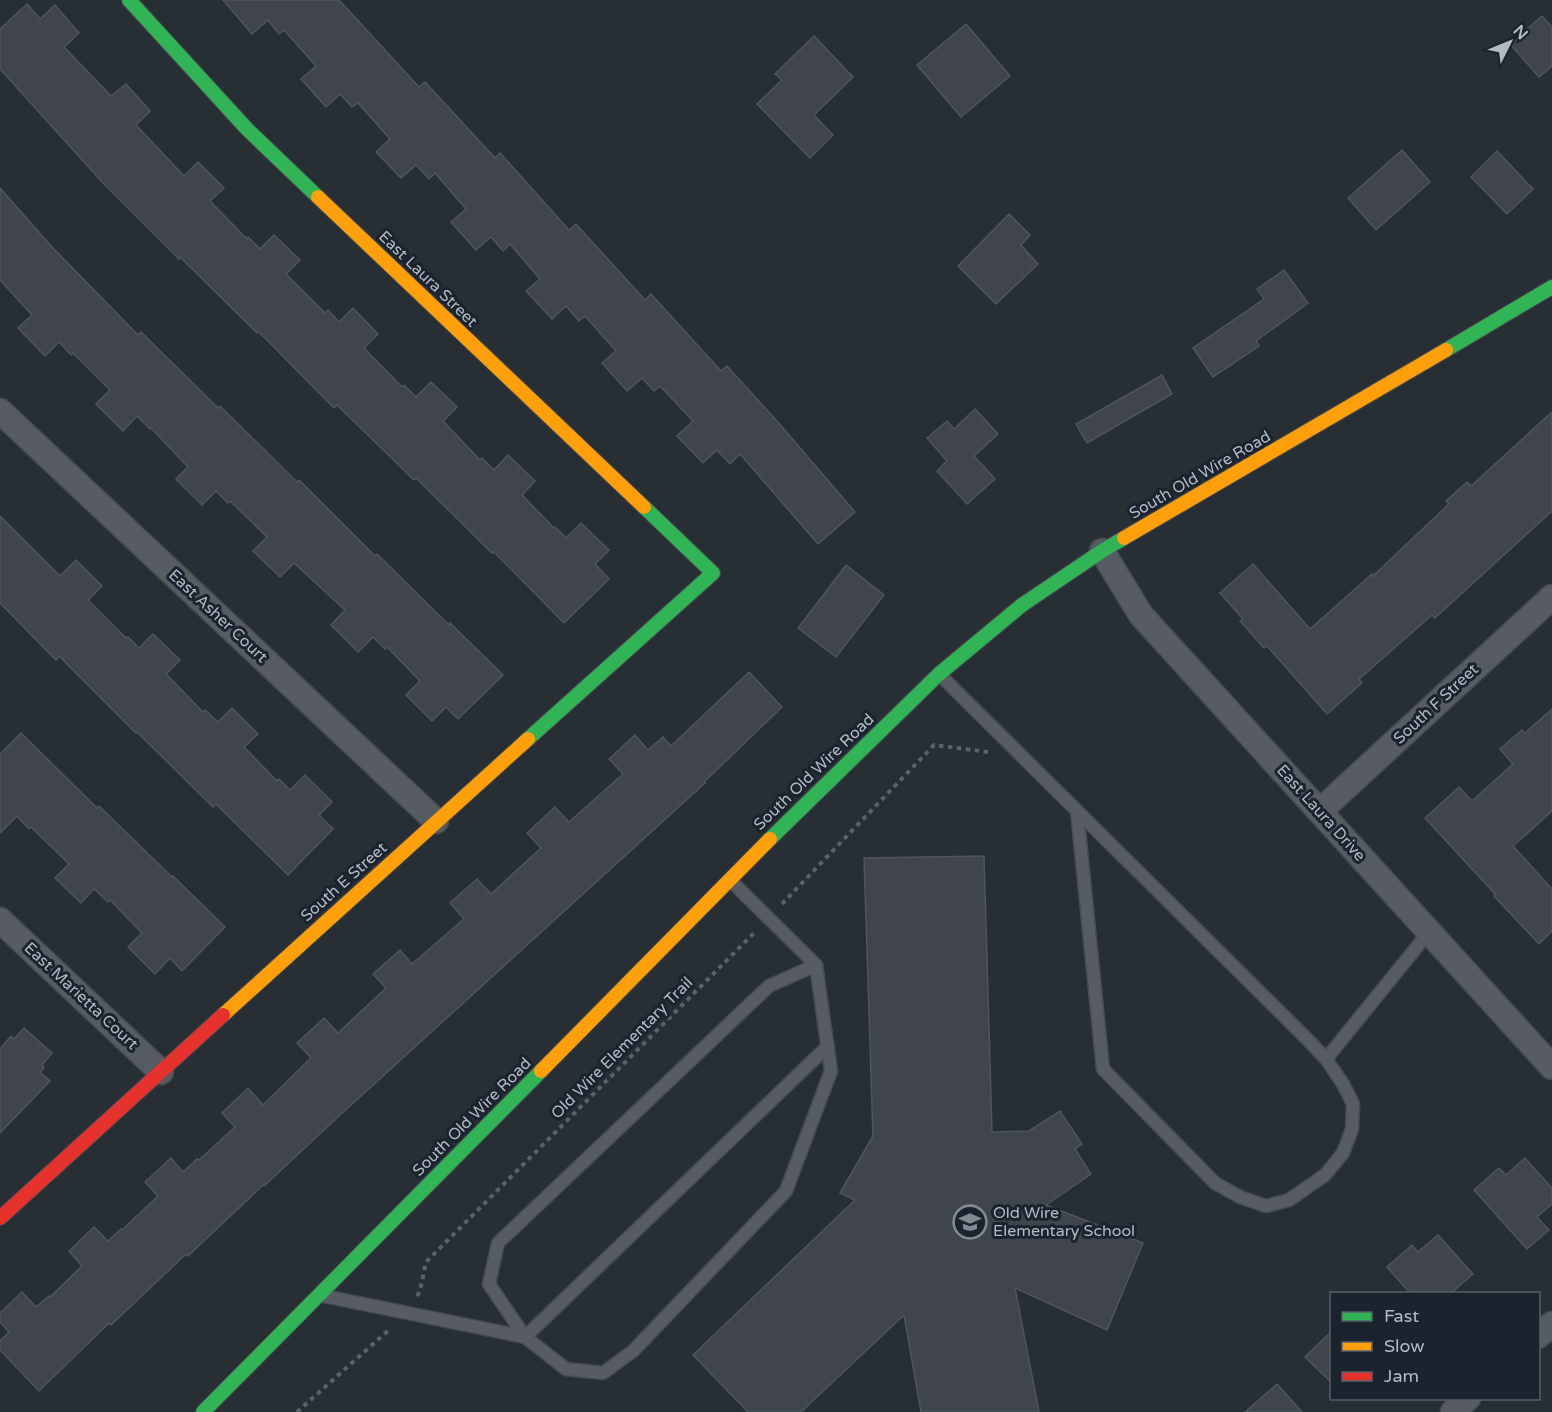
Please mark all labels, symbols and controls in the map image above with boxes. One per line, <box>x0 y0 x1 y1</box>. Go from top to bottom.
north arrow <box>1480 12 1540 72</box>
text: N <box>1509 21 1532 44</box>
street label: East Laura Street <box>374 227 482 331</box>
street label: South Old Wire Road <box>1126 426 1274 524</box>
street label: East Asher Court <box>164 565 272 667</box>
street label: South F Street <box>1389 660 1483 748</box>
street label: South Old Wire Road <box>750 709 878 835</box>
street label: East Laura Drive <box>1272 760 1370 866</box>
street label: South E Street <box>297 838 391 926</box>
street label: East Marietta Court <box>20 938 142 1054</box>
street label: Old Wire Elementary Trail <box>547 973 697 1123</box>
street label: South Old Wire Road <box>408 1053 536 1181</box>
place label: Old Wire Elementary School <box>993 1203 1135 1241</box>
school or university icon: Old Wire Elementary School <box>952 1204 988 1240</box>
legend <box>1330 1292 1540 1400</box>
text: Fast <box>1384 1305 1419 1327</box>
text: Slow <box>1384 1335 1425 1357</box>
text: Jam <box>1384 1365 1419 1387</box>

